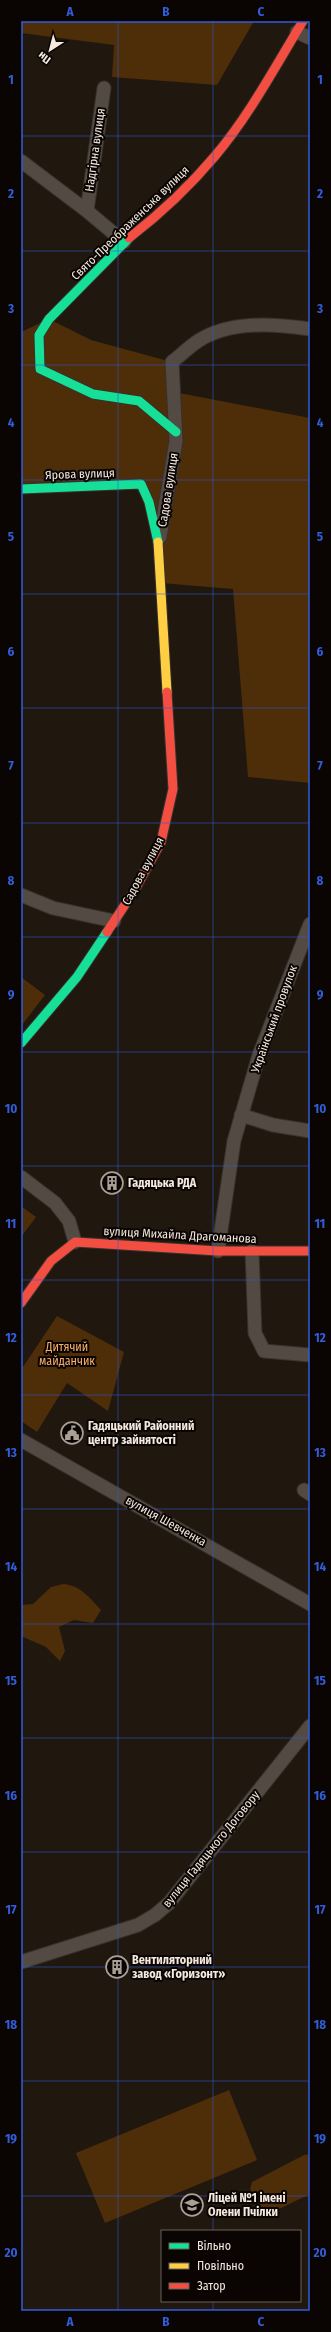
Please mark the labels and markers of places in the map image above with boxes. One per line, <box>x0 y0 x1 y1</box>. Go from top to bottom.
building icon: Гадяцька РДА <box>99 1170 125 1196</box>
place label: Гадяцька РДА <box>128 1176 197 1190</box>
place label: Гадяцький Районний центр зайнятості <box>88 1419 194 1447</box>
public building icon: Гадяцький Районний центр зайнятості <box>59 1420 85 1446</box>
place label: Вентиляторний завод «Горизонт» <box>132 1953 225 1981</box>
building icon: Вентиляторний завод «Горизонт» <box>104 1954 130 1980</box>
place label: Ліцей №1 імені Олени Пчілки <box>208 2191 286 2219</box>
school or university icon: Ліцей №1 імені Олени Пчілки <box>179 2192 205 2218</box>

